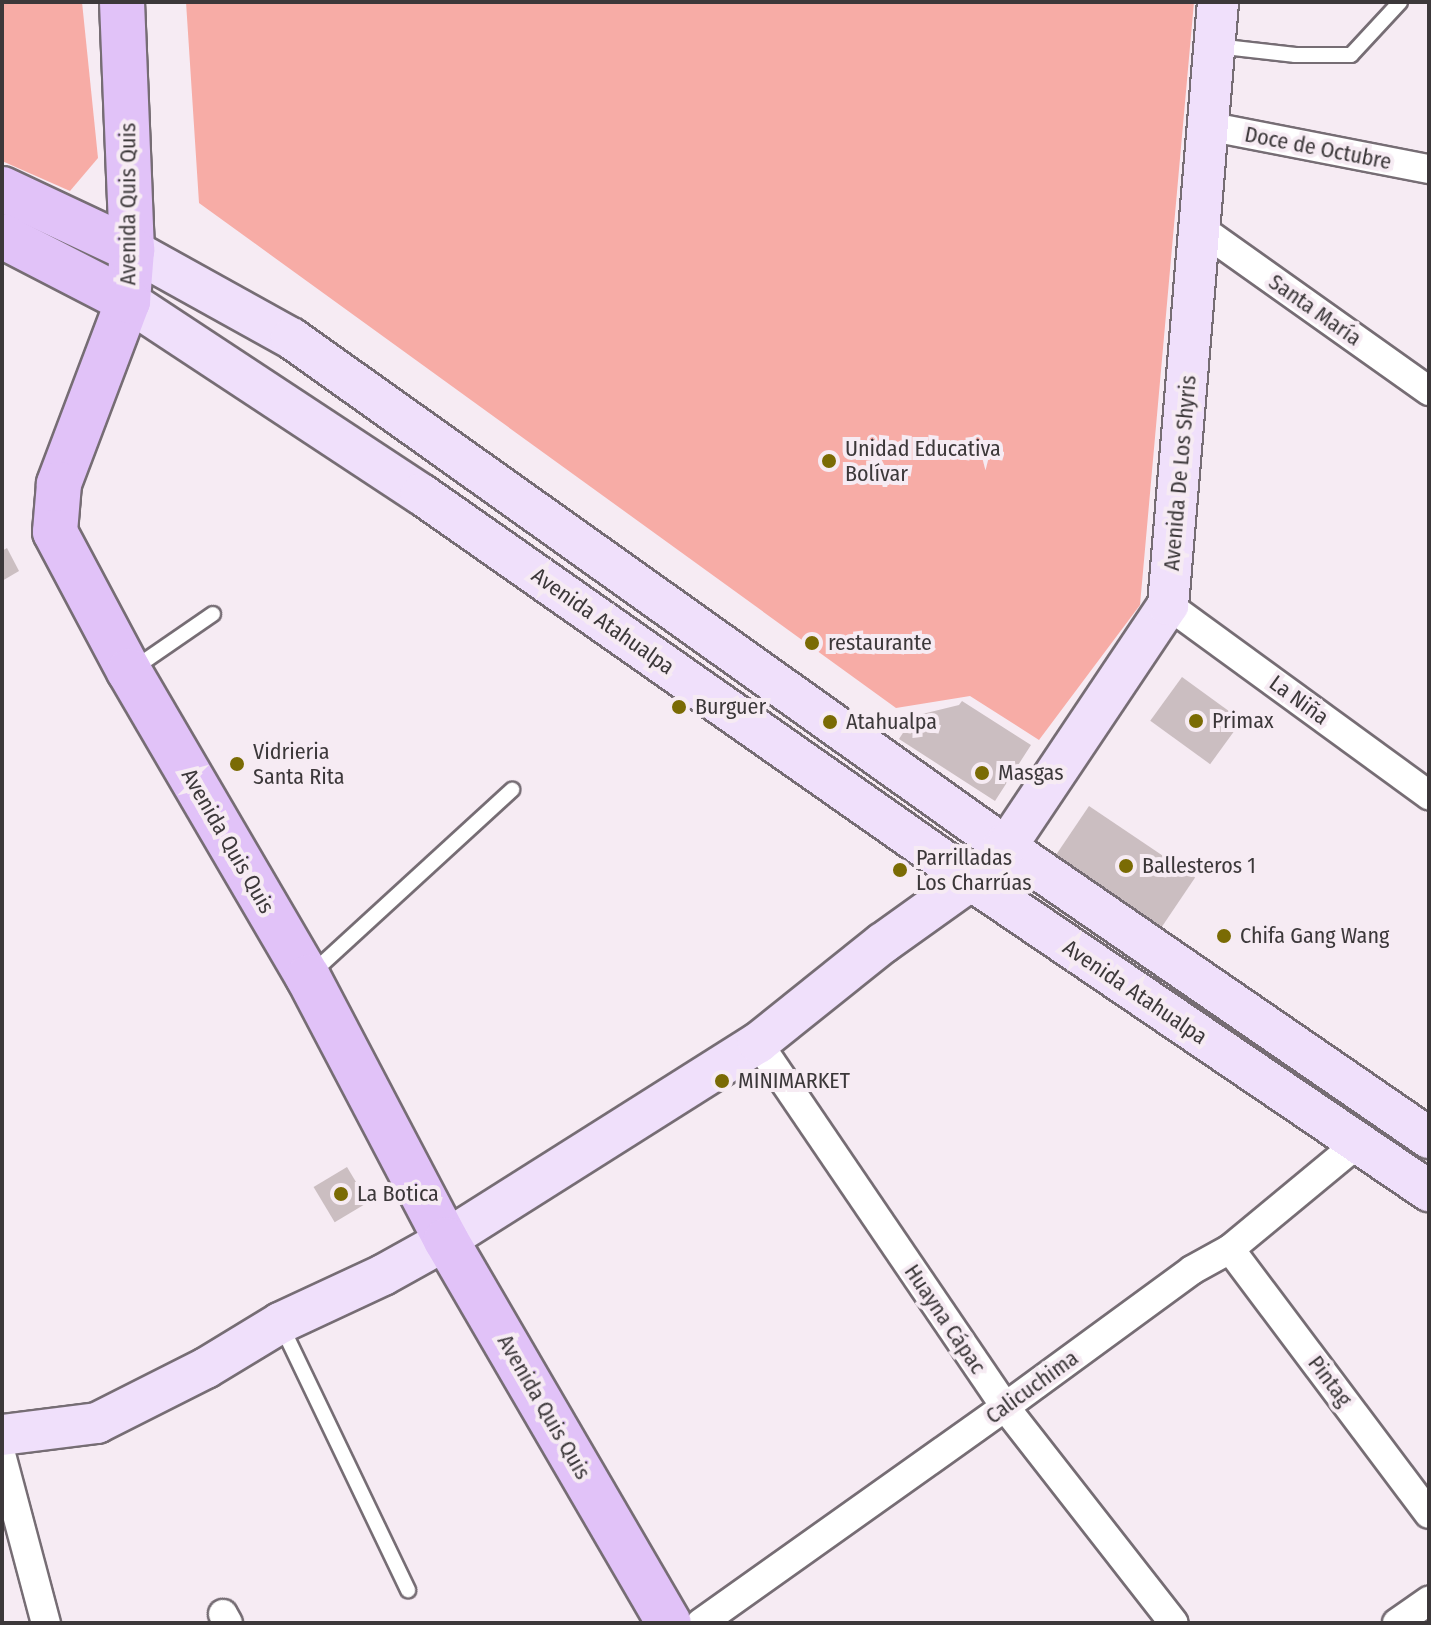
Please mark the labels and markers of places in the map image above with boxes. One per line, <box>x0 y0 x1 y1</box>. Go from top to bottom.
place label: Unidad Educativa Bolívar <box>845 435 1001 486</box>
marker: Unidad Educativa Bolívar <box>820 452 838 470</box>
place label: restaurante <box>828 630 932 656</box>
marker: restaurante <box>803 634 821 652</box>
place label: Burguer <box>695 694 766 720</box>
marker: Burguer <box>670 698 688 716</box>
place label: Primax <box>1212 708 1274 734</box>
place label: Atahualpa <box>846 709 937 735</box>
marker: Primax <box>1187 712 1205 730</box>
marker: Atahualpa <box>821 713 839 731</box>
place label: Vidrieria Santa Rita <box>253 738 345 790</box>
marker: Vidrieria Santa Rita <box>228 755 246 773</box>
place label: Masgas <box>998 760 1064 786</box>
marker: Masgas <box>973 764 991 782</box>
place label: Parrilladas Los Charrúas <box>916 844 1032 896</box>
place label: Ballesteros 1 <box>1142 853 1256 879</box>
marker: Ballesteros 1 <box>1117 857 1135 875</box>
marker: Parrilladas Los Charrúas <box>891 861 909 879</box>
place label: Chifa Gang Wang <box>1240 923 1389 949</box>
marker: Chifa Gang Wang <box>1215 927 1233 945</box>
place label: MINIMARKET <box>738 1068 850 1094</box>
marker: MINIMARKET <box>713 1072 731 1090</box>
place label: La Botica <box>357 1181 439 1207</box>
marker: La Botica <box>332 1185 350 1203</box>

